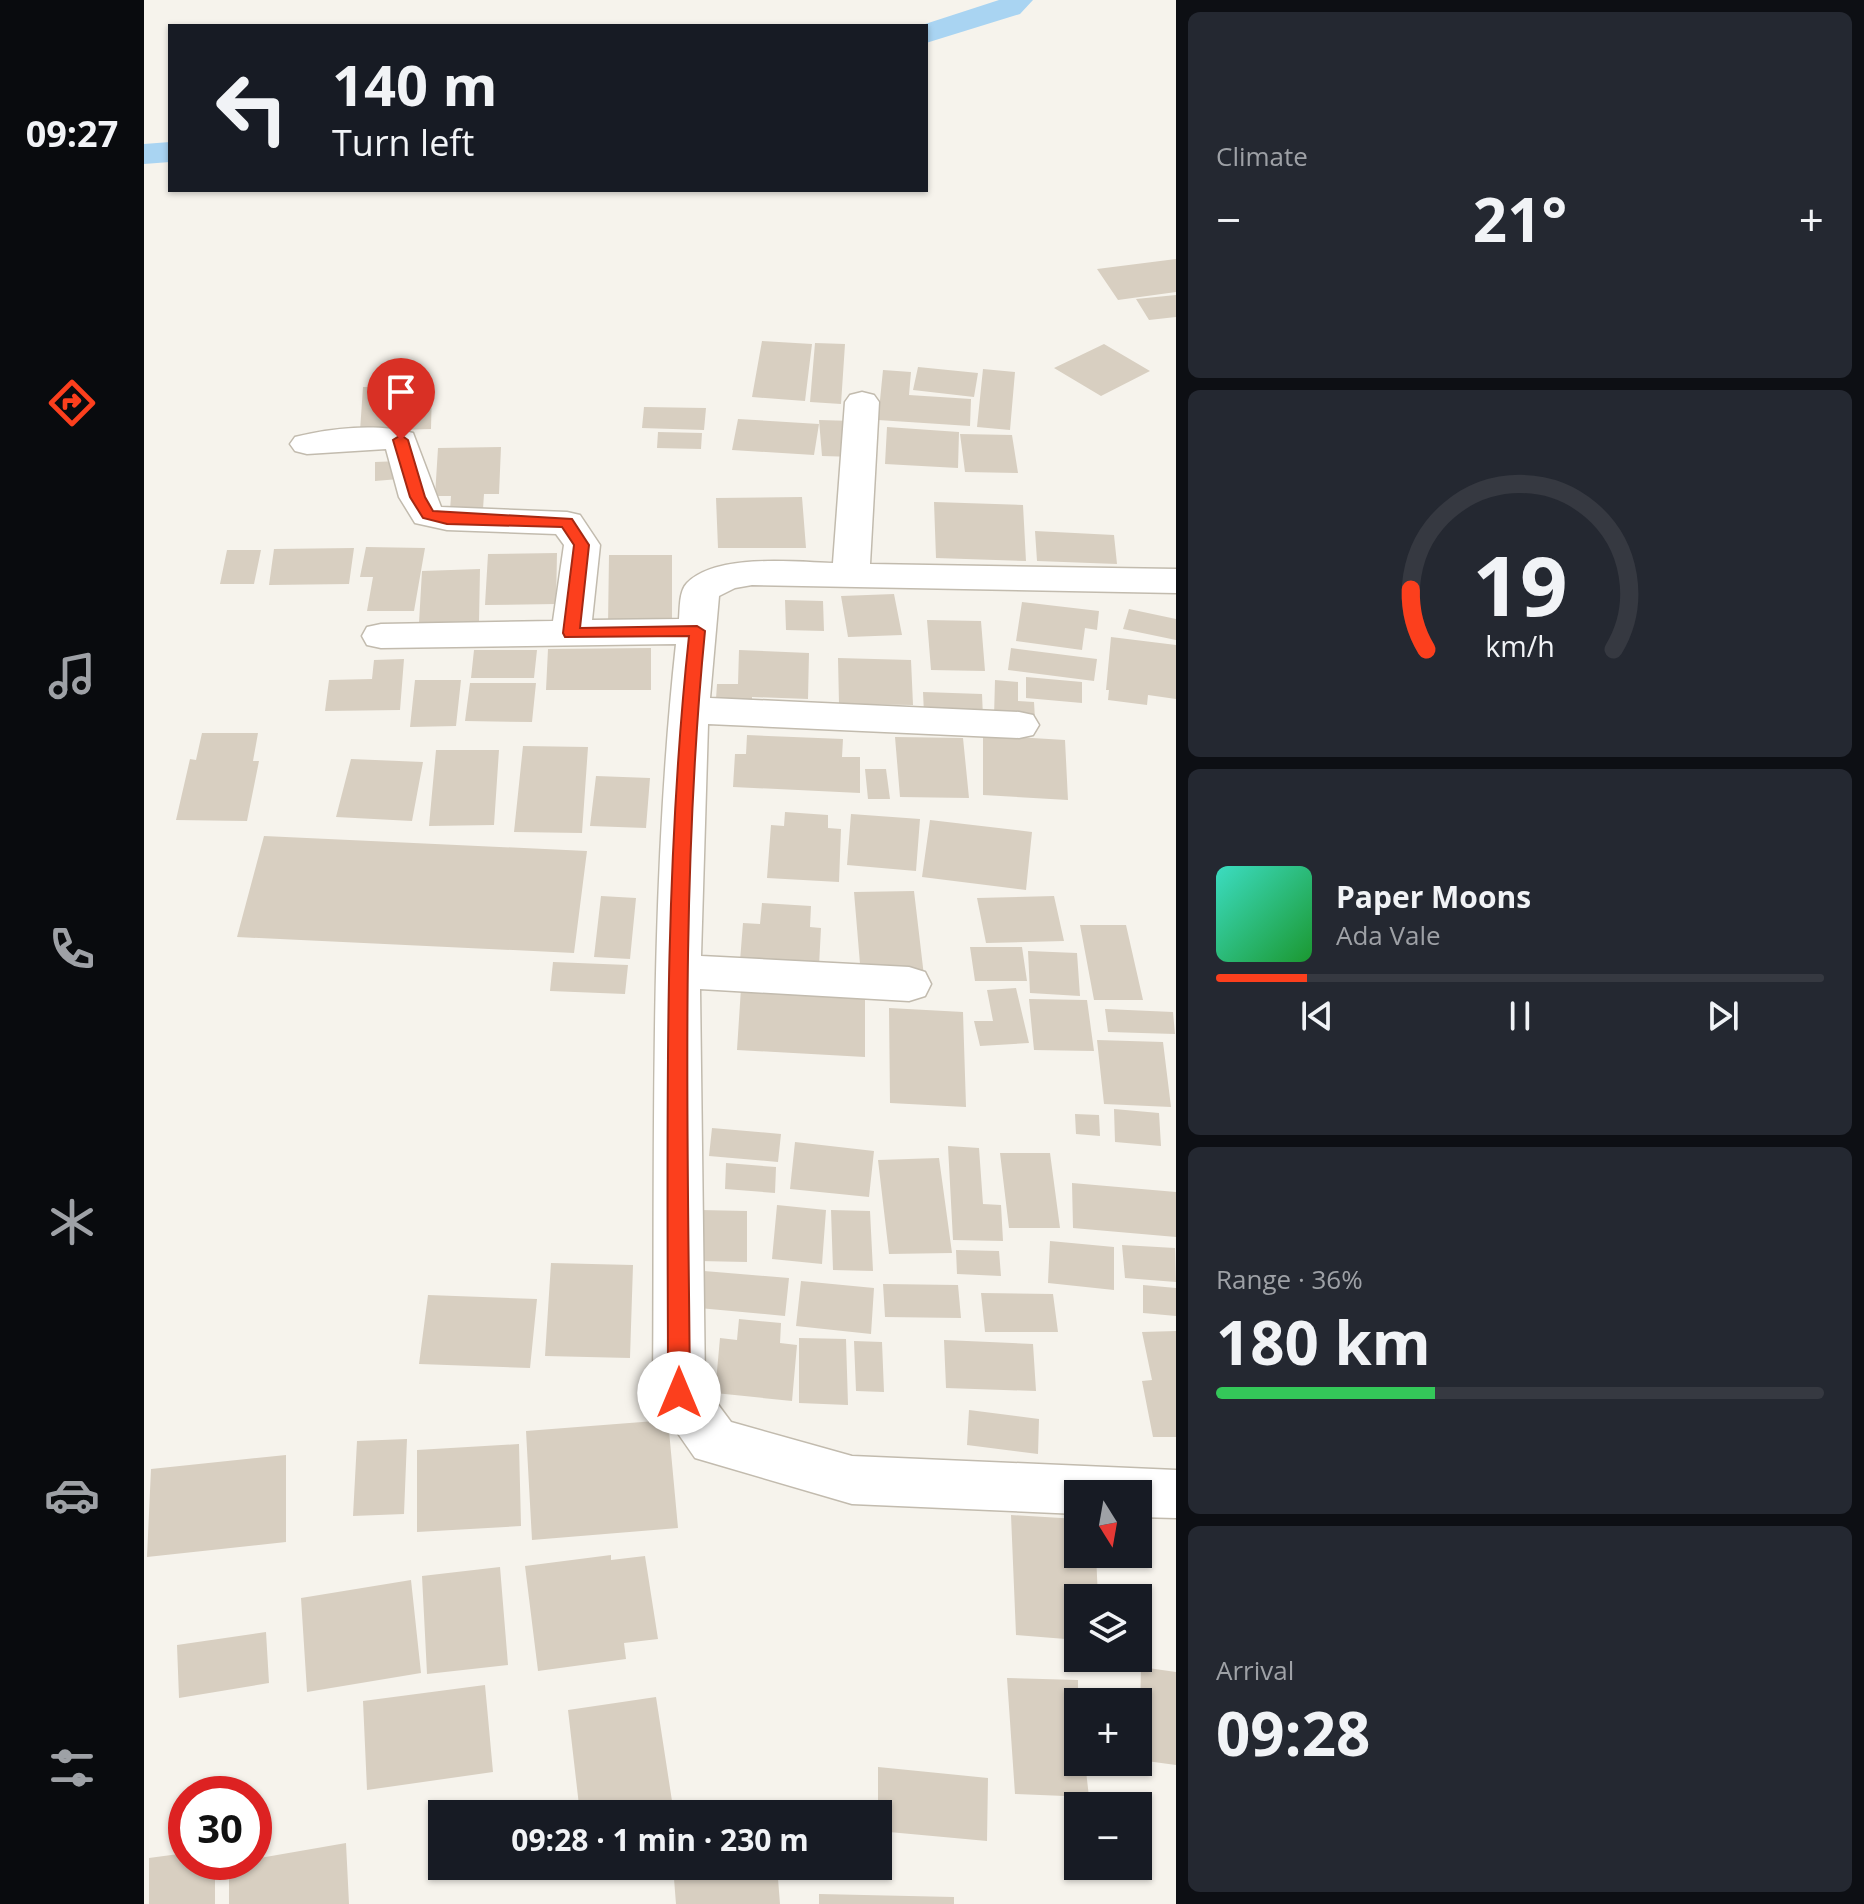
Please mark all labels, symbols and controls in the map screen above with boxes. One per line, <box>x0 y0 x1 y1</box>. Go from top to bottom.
text: 140 m <box>332 46 498 122</box>
icon: left <box>200 56 304 160</box>
text: 09:27 <box>26 109 118 158</box>
text: Turn left <box>332 118 474 167</box>
text: Climate <box>1216 138 1308 174</box>
text: 21° <box>1473 178 1567 260</box>
text: − <box>1216 189 1241 249</box>
text: + <box>1799 189 1824 249</box>
pin <box>367 358 435 440</box>
icon: arrive <box>379 370 423 414</box>
icon: directions <box>44 375 100 431</box>
text: 19 <box>1472 526 1568 639</box>
text: km/h <box>1485 626 1555 665</box>
icon: music <box>44 648 100 704</box>
text: Paper Moons <box>1336 876 1531 917</box>
text: Ada Vale <box>1336 917 1441 953</box>
icon: phone <box>44 921 100 977</box>
icon: previous <box>1295 994 1339 1038</box>
icon: pause <box>1498 994 1542 1038</box>
icon: next <box>1701 994 1745 1038</box>
icon: climate <box>44 1194 100 1250</box>
text: Range · 36% <box>1216 1261 1363 1297</box>
text: 180 km <box>1216 1301 1431 1383</box>
position arrow <box>637 1351 721 1435</box>
icon: car <box>44 1467 100 1523</box>
north arrow <box>1064 1480 1152 1568</box>
map controls <box>1064 1480 1152 1880</box>
button: layers <box>1064 1584 1152 1672</box>
text: Arrival <box>1216 1652 1294 1688</box>
button: + <box>1064 1688 1152 1776</box>
text: 09:28 <box>1216 1692 1370 1774</box>
icon: filters <box>44 1740 100 1796</box>
speed limit sign: 30 <box>168 1776 272 1880</box>
button: − <box>1064 1792 1152 1880</box>
text: 09:28 · 1 min · 230 m <box>511 1819 809 1860</box>

